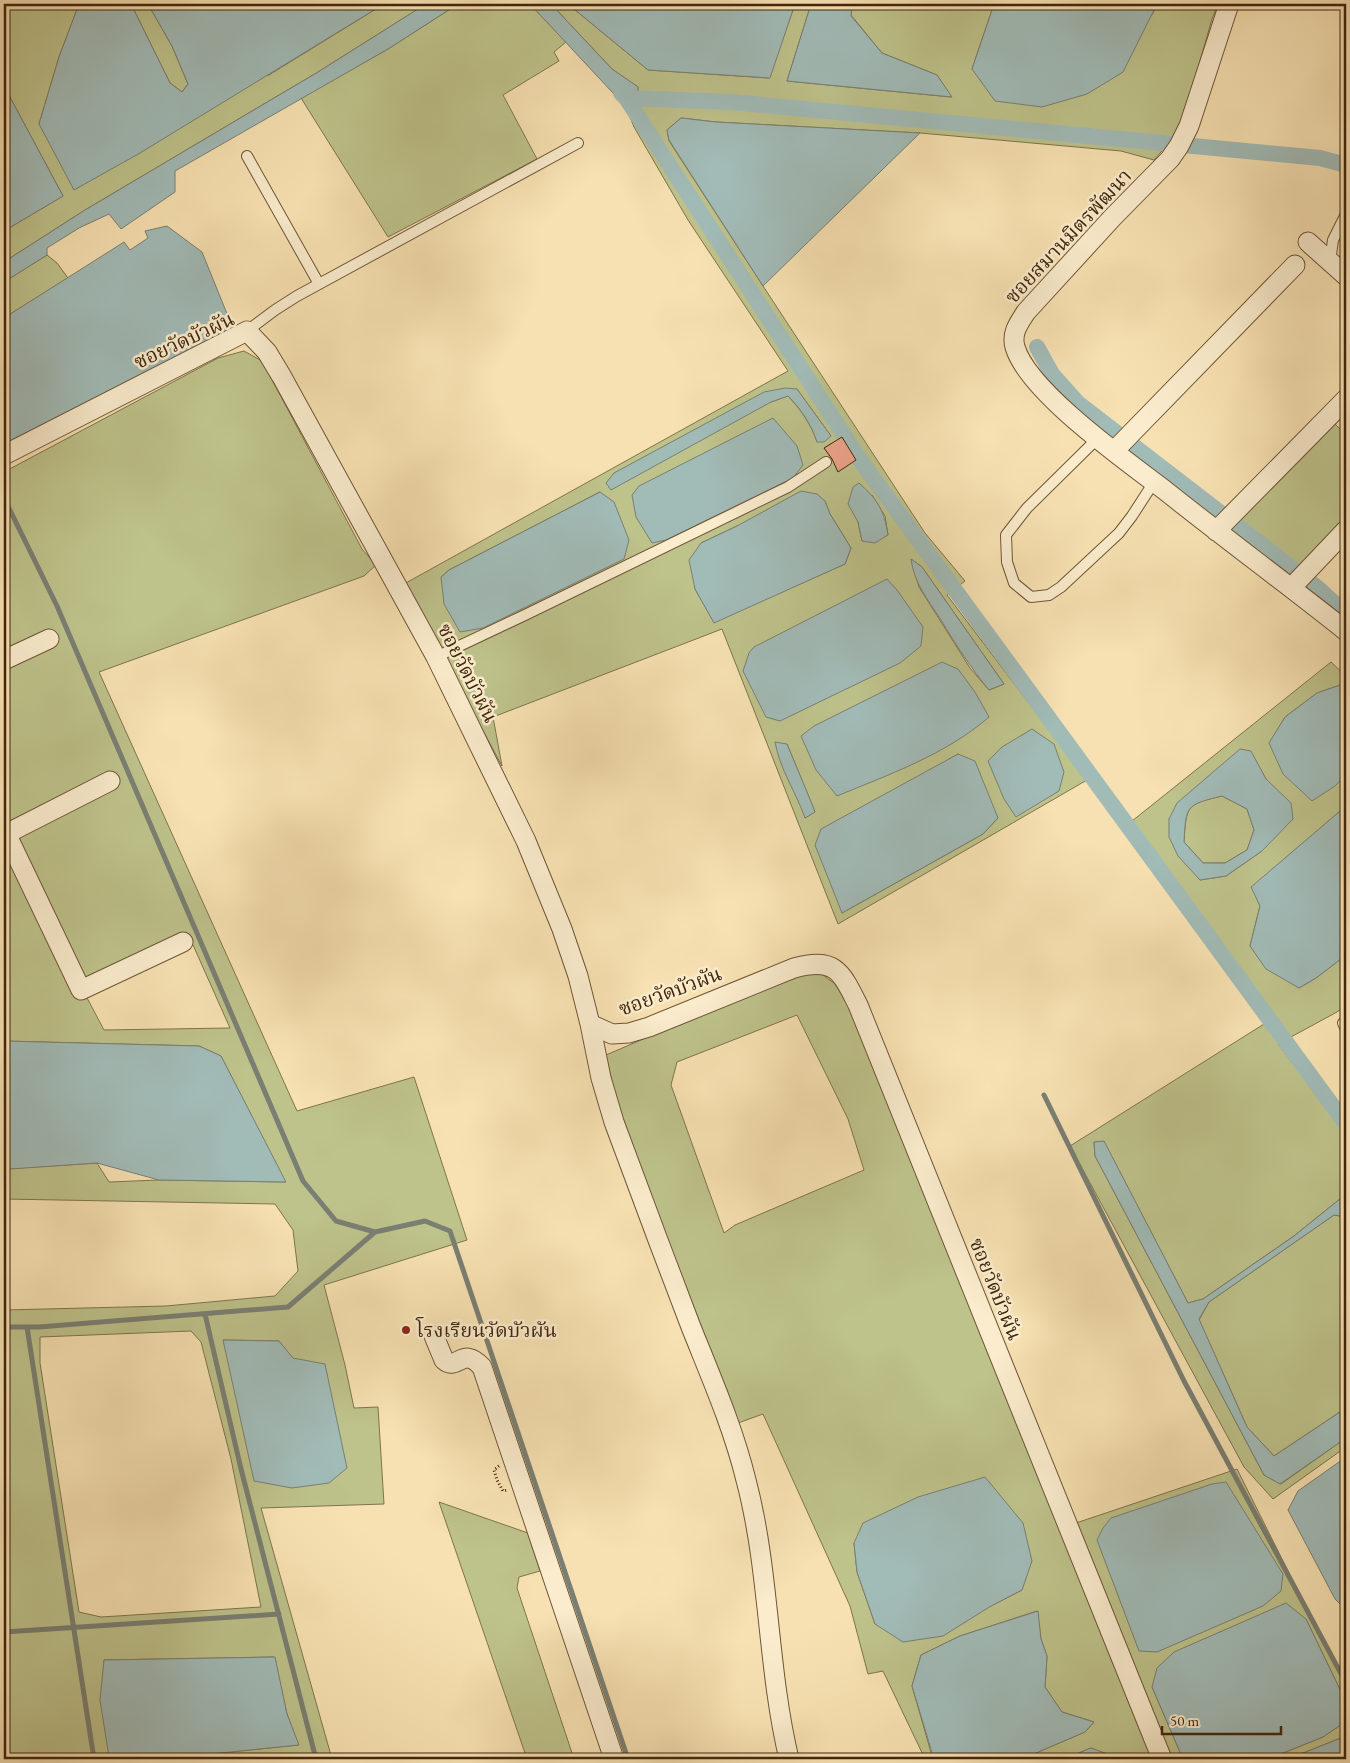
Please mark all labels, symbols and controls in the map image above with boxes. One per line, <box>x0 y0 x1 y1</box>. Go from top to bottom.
street label: ซอยสมานมิตรพัฒนา <box>999 163 1137 309</box>
street label: ซอยวัดบัวผัน <box>130 305 238 375</box>
street label: ซอยวัดบัวผัน <box>432 619 504 727</box>
street label: ซอยวัดบัวผัน <box>615 960 725 1022</box>
street label: ซอยวัดบัวผัน <box>964 1234 1028 1344</box>
place label: โรงเรียนวัดบัวผัน <box>415 1316 557 1343</box>
marker: โรงเรียนวัดบัวผัน <box>400 1324 412 1336</box>
scale bar <box>1162 1703 1281 1735</box>
text: 50 m <box>1170 1711 1199 1730</box>

